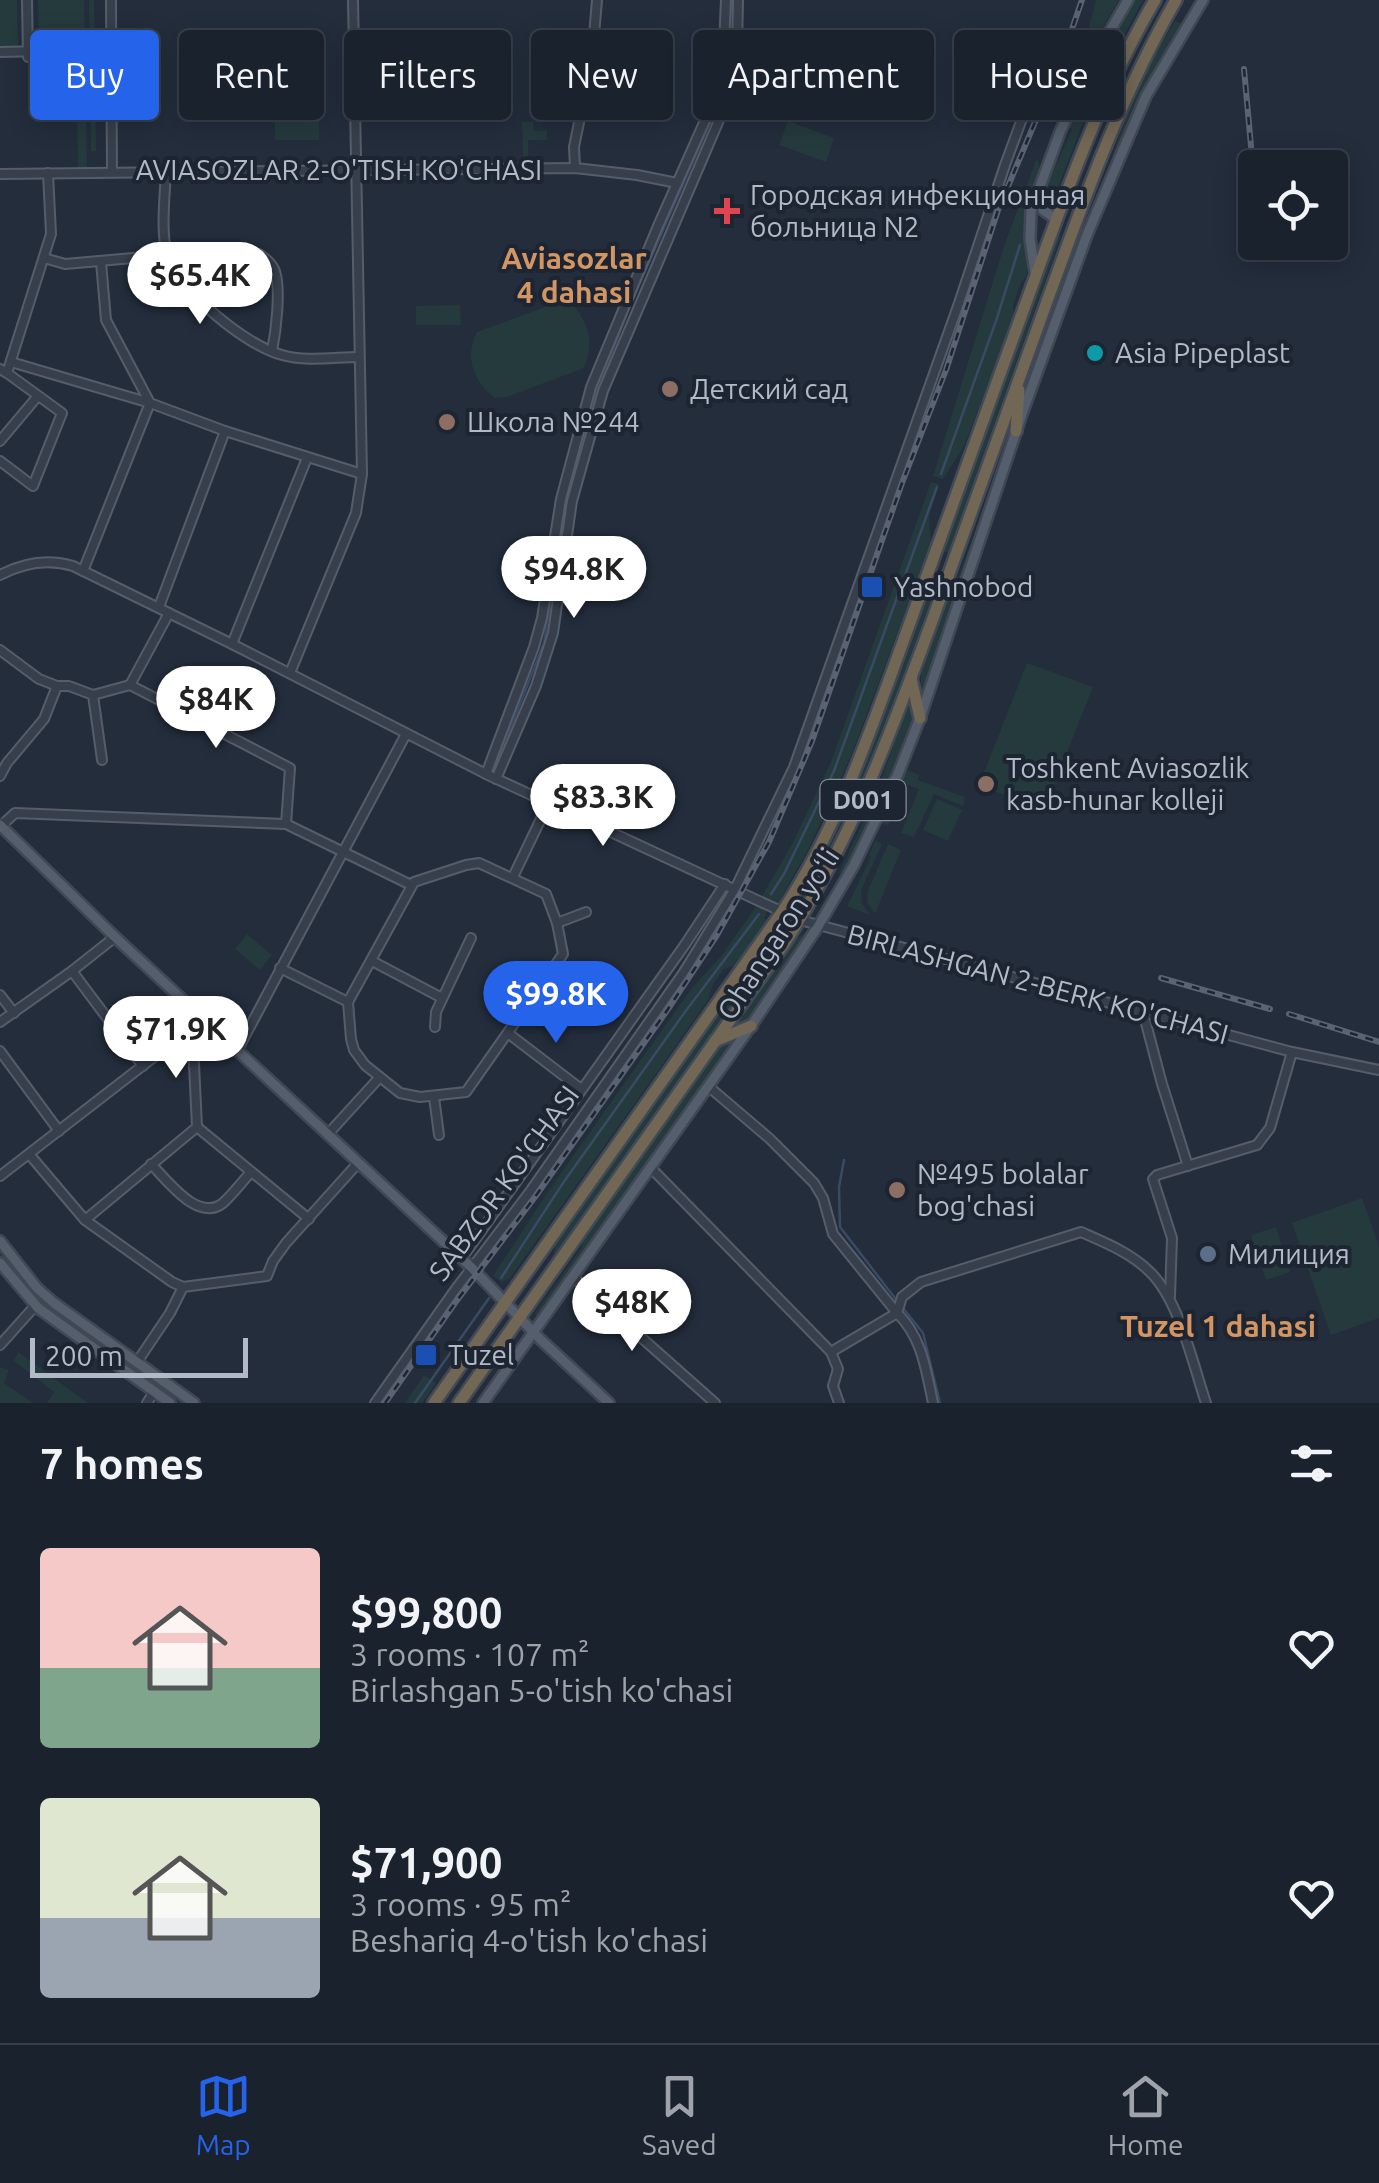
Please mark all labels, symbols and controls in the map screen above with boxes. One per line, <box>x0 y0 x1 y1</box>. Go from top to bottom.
chip: Buy <box>30 30 159 120</box>
chip: Rent <box>179 30 324 120</box>
chip: Filters <box>344 30 511 120</box>
chip: New <box>531 30 673 120</box>
chip: Apartment <box>693 30 934 120</box>
chip: House <box>954 30 1124 120</box>
map controls <box>1238 150 1348 260</box>
button: locate <box>1238 150 1348 260</box>
street label: AVIASOZLAR 2-O'TISH KO'CHASI <box>136 154 542 185</box>
place label: Городская инфекционная больница N2 <box>750 179 1085 242</box>
marker: Городская инфекционная больница N2 <box>714 198 740 224</box>
district label: Aviasozlar 4 dahasi <box>501 241 647 309</box>
pin: $65.4K <box>119 242 281 327</box>
text: $65.4K <box>149 256 251 292</box>
place label: Asia Pipeplast <box>1115 337 1290 368</box>
marker: Asia Pipeplast <box>1084 342 1106 364</box>
place label: Детский сад <box>690 373 848 404</box>
marker: Детский сад <box>659 378 681 400</box>
place label: Школа №244 <box>467 406 640 437</box>
marker: Школа №244 <box>436 411 458 433</box>
pin: $94.8K <box>493 536 655 621</box>
text: $94.8K <box>523 550 625 586</box>
place label: Yashnobod <box>894 571 1033 602</box>
marker: Yashnobod <box>859 574 885 600</box>
pin: $84K <box>157 666 275 751</box>
text: $84K <box>178 680 254 716</box>
place label: Toshkent Aviasozlik kasb-hunar kolleji <box>1006 752 1249 815</box>
pin: $83.3K <box>522 764 684 849</box>
marker: Toshkent Aviasozlik kasb-hunar kolleji <box>975 773 997 795</box>
text: $83.3K <box>552 778 654 814</box>
road number: D001 <box>820 780 906 820</box>
street label: Ohangaron yoʻli <box>711 842 845 1025</box>
street label: BIRLASHGAN 2-BERK KO'CHASI <box>844 918 1232 1049</box>
pin: $99.8K <box>475 961 637 1046</box>
text: $99.8K <box>505 975 607 1011</box>
pin: $71.9K <box>95 996 257 1081</box>
text: $71.9K <box>125 1010 227 1046</box>
street label: SABZOR KO'CHASI <box>423 1079 585 1286</box>
place label: №495 bolalar bog'chasi <box>917 1158 1089 1221</box>
marker: №495 bolalar bog'chasi <box>886 1179 908 1201</box>
place label: Милиция <box>1228 1238 1350 1269</box>
marker: Милиция <box>1197 1243 1219 1265</box>
pin: $48K <box>573 1269 691 1354</box>
text: $48K <box>594 1283 670 1319</box>
district label: Tuzel 1 dahasi <box>1120 1309 1316 1343</box>
scale bar <box>30 1333 248 1378</box>
place label: Tuzel <box>448 1339 514 1370</box>
text: 200 m <box>45 1340 123 1371</box>
marker: Tuzel <box>413 1342 439 1368</box>
icon: filters <box>1284 1436 1339 1491</box>
text: 7 homes <box>40 1440 204 1487</box>
icon: home <box>120 1588 240 1708</box>
text: $99,800 <box>350 1589 502 1636</box>
icon: heart <box>1284 1621 1339 1676</box>
text: 3 rooms · 107 m² <box>350 1636 590 1672</box>
text: Birlashgan 5-o'tish ko'chasi <box>350 1672 733 1708</box>
icon: home <box>120 1838 240 1958</box>
text: $71,900 <box>350 1839 502 1886</box>
icon: heart <box>1284 1871 1339 1926</box>
text: 3 rooms · 95 m² <box>350 1886 571 1922</box>
text: Beshariq 4-o'tish ko'chasi <box>350 1922 708 1958</box>
tab: Map <box>196 2069 251 2160</box>
tab: Saved <box>642 2069 717 2160</box>
tab: Home <box>1108 2069 1183 2160</box>

